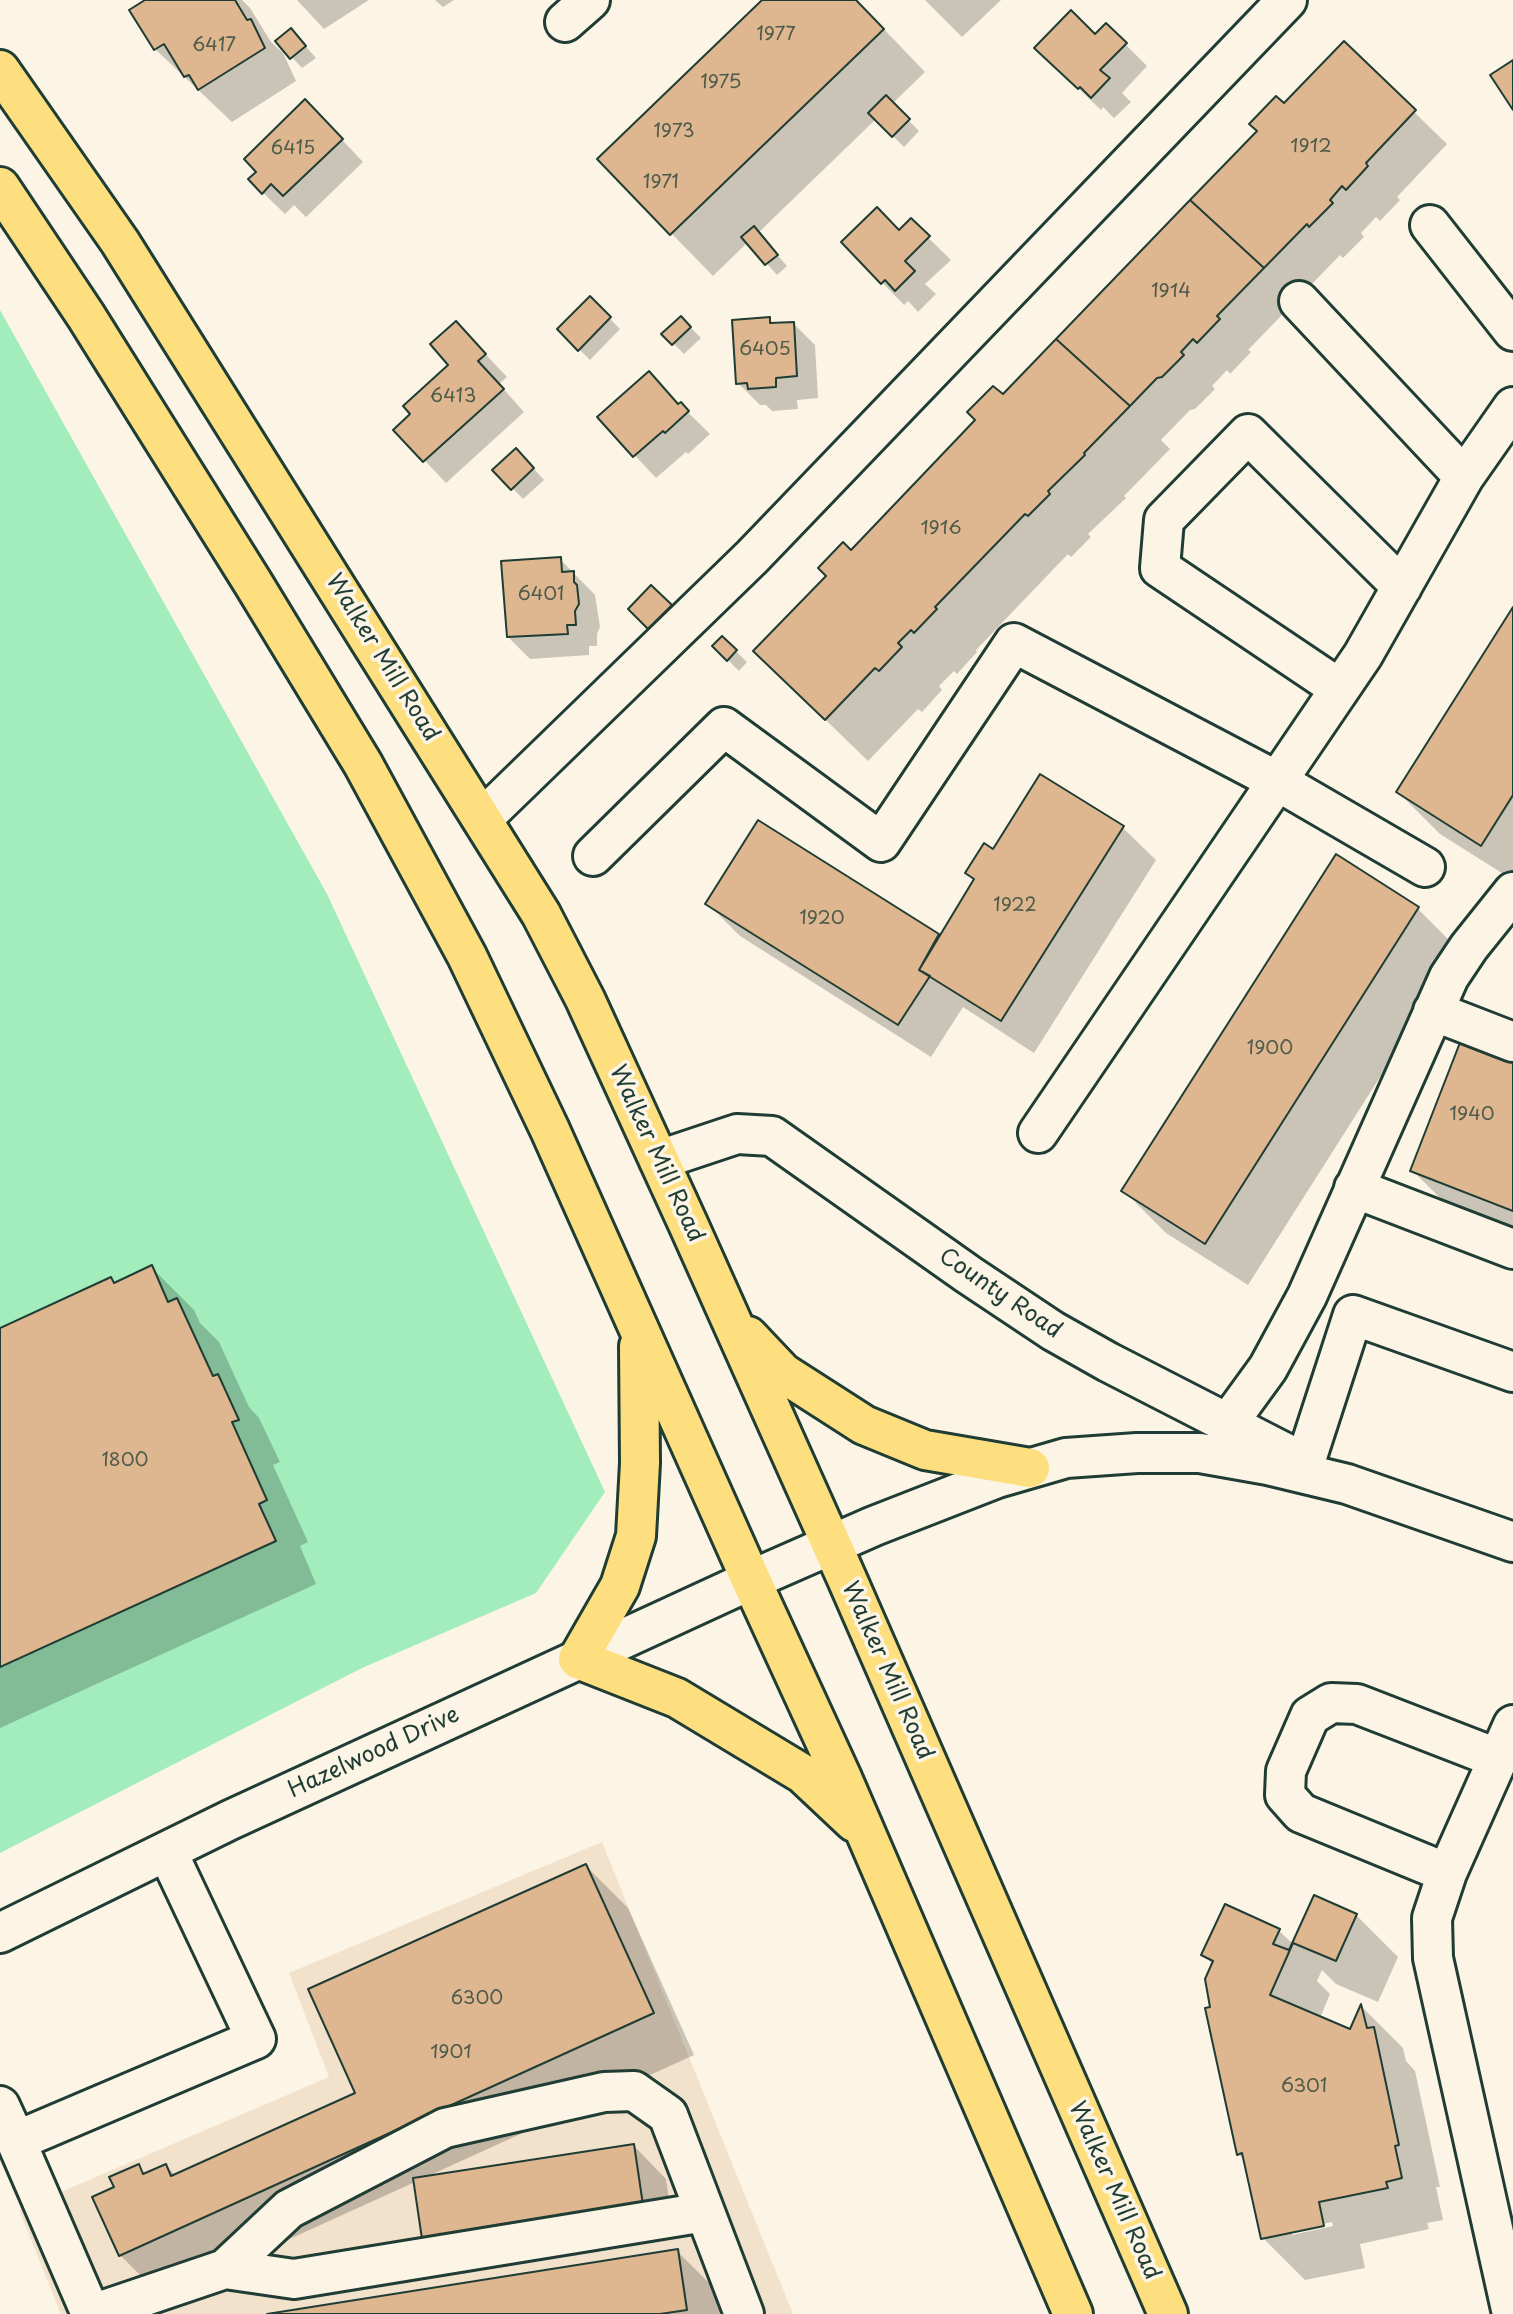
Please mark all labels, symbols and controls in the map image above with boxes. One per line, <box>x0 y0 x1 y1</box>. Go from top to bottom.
house number: 1977 <box>756 24 796 46</box>
house number: 6417 <box>192 35 236 57</box>
house number: 1975 <box>700 72 742 94</box>
house number: 1973 <box>653 121 695 143</box>
house number: 1912 <box>1290 136 1332 158</box>
house number: 6415 <box>271 138 315 160</box>
house number: 1971 <box>643 172 679 194</box>
house number: 1914 <box>1151 281 1191 303</box>
house number: 6405 <box>739 339 791 361</box>
house number: 6413 <box>430 386 476 408</box>
house number: 1916 <box>920 518 962 540</box>
street label: Walker Mill Road <box>319 569 445 747</box>
house number: 6401 <box>518 584 564 606</box>
house number: 1922 <box>993 895 1037 917</box>
house number: 1920 <box>799 908 845 930</box>
house number: 1900 <box>1247 1038 1293 1060</box>
street label: Walker Mill Road <box>603 1061 709 1247</box>
house number: 1940 <box>1449 1104 1495 1126</box>
street label: County Road <box>933 1243 1067 1345</box>
house number: 1800 <box>101 1450 149 1472</box>
street label: Walker Mill Road <box>835 1578 939 1764</box>
street label: Hazelwood Drive <box>284 1701 464 1805</box>
house number: 6300 <box>451 1988 503 2010</box>
house number: 1901 <box>430 2042 472 2064</box>
house number: 6301 <box>1281 2076 1327 2098</box>
street label: Walker Mill Road <box>1062 2098 1166 2284</box>

